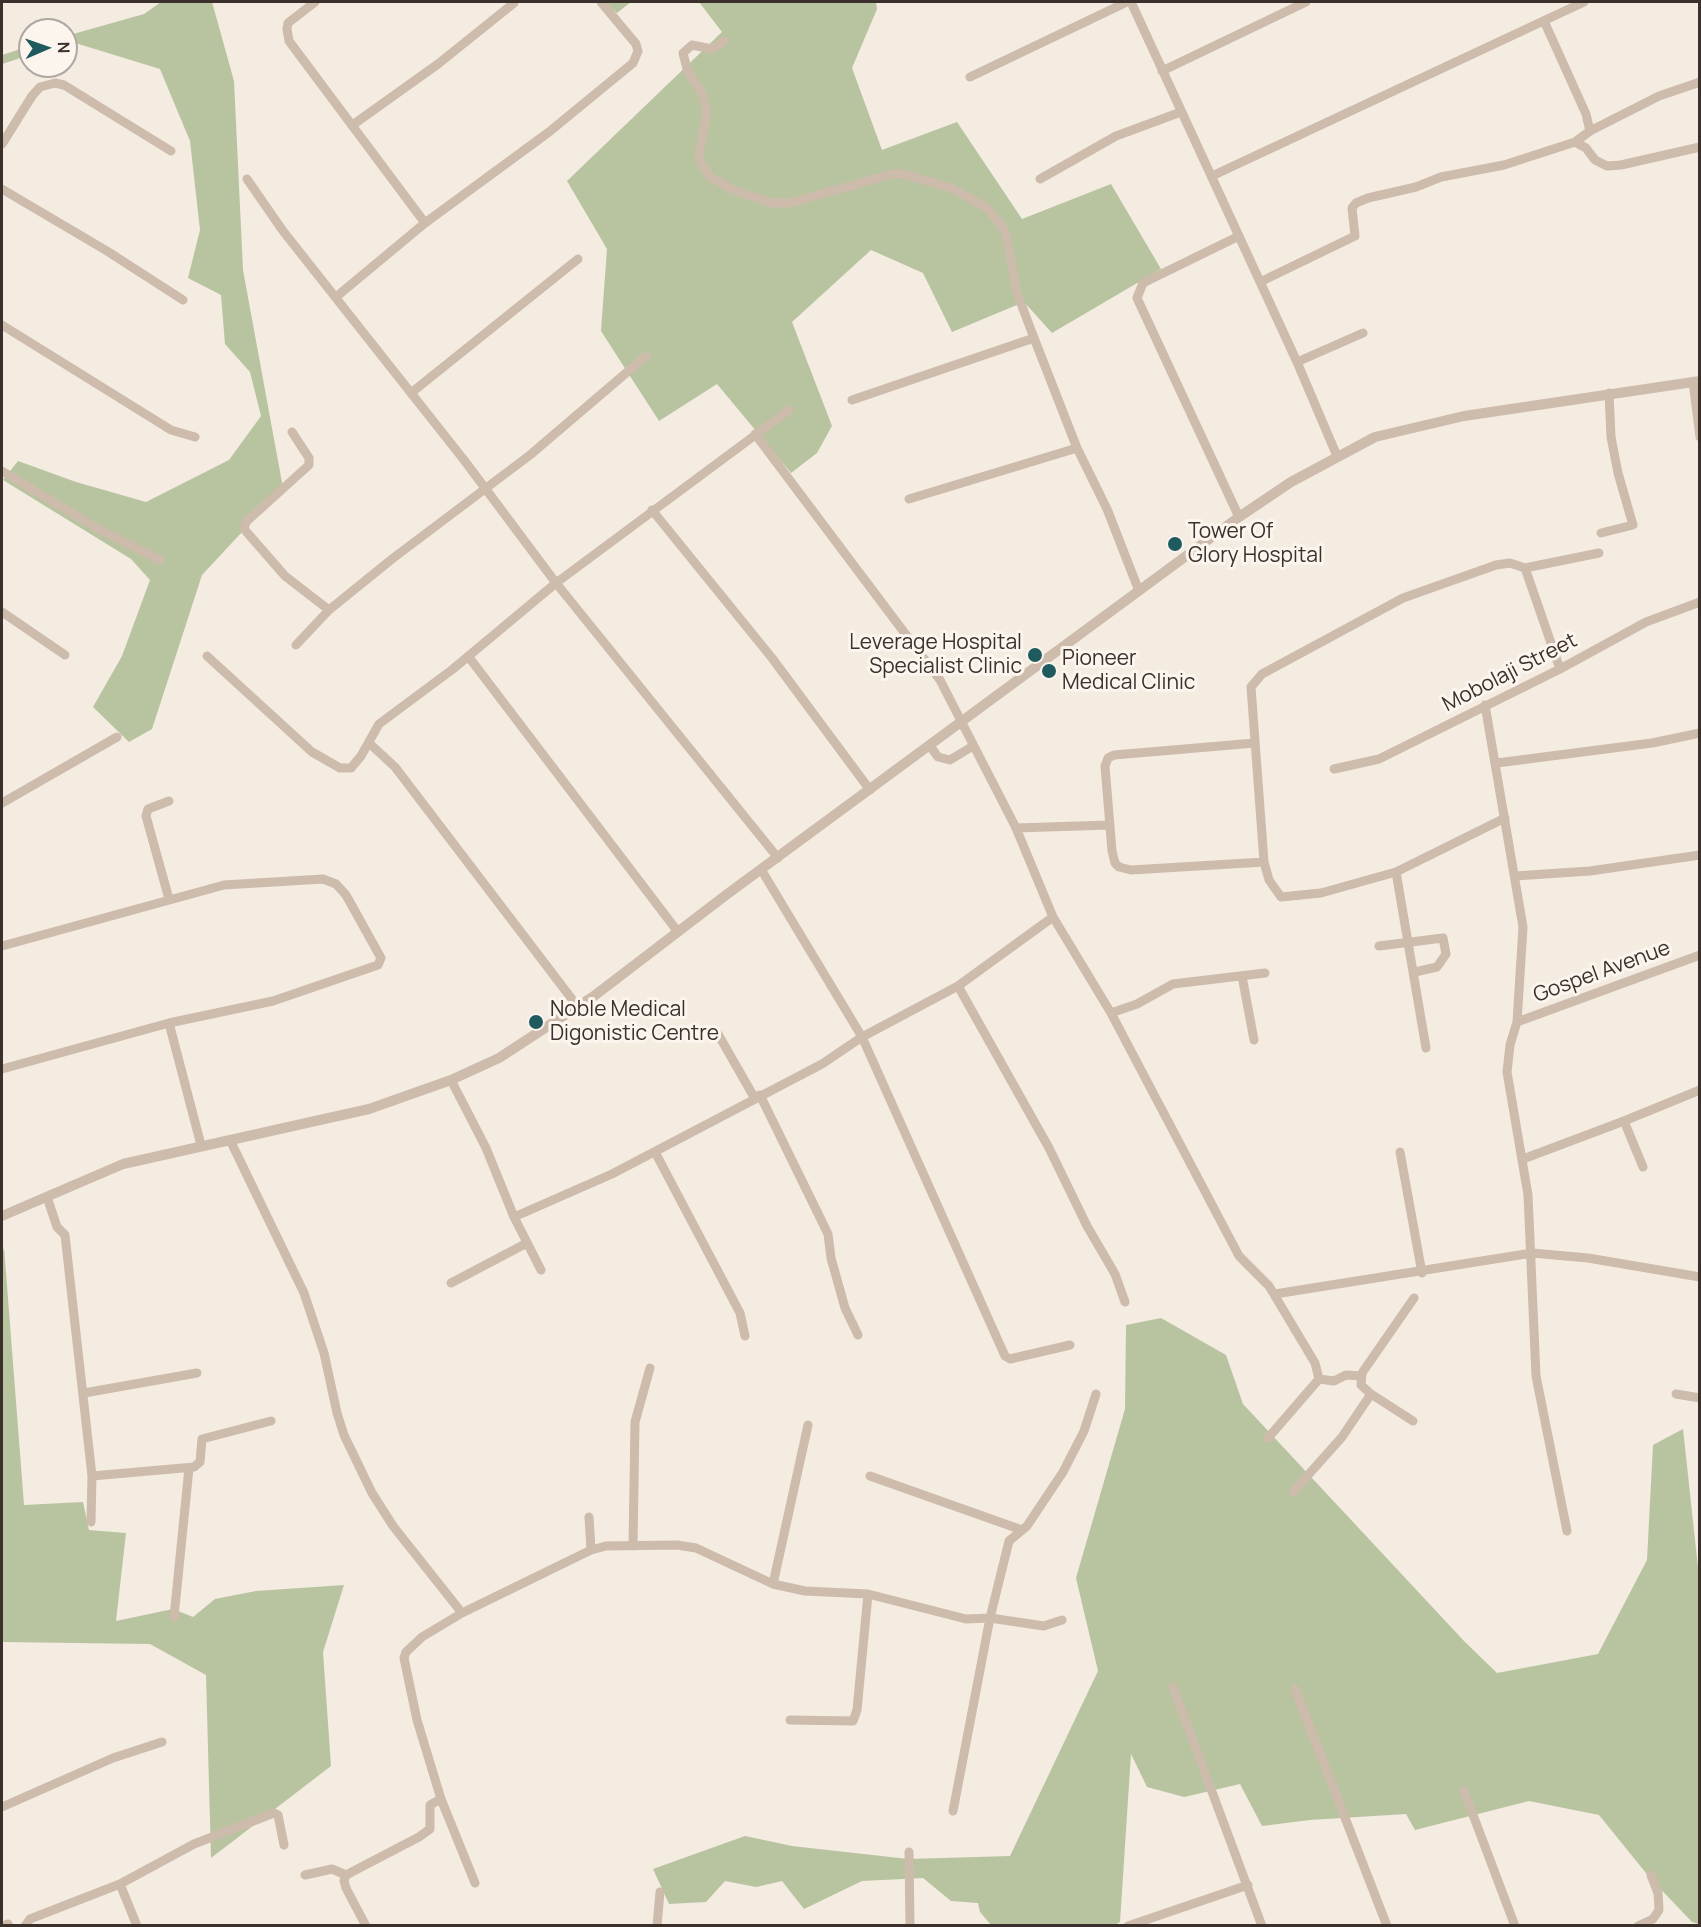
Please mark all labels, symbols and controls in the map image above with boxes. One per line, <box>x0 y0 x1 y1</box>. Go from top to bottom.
north arrow <box>18 18 78 78</box>
text: N <box>53 41 75 54</box>
place label: Tower Of Glory Hospital <box>1188 519 1323 569</box>
marker: Tower Of Glory Hospital <box>1166 535 1184 553</box>
street label: Mobolaji Street <box>1439 628 1581 718</box>
place label: Leverage Hospital Specialist Clinic <box>849 630 1022 680</box>
marker: Leverage Hospital Specialist Clinic <box>1026 646 1044 664</box>
place label: Pioneer Medical Clinic <box>1062 646 1195 696</box>
marker: Pioneer Medical Clinic <box>1040 662 1058 680</box>
street label: Gospel Avenue <box>1530 936 1674 1008</box>
place label: Noble Medical Digonistic Centre <box>550 997 719 1047</box>
marker: Noble Medical Digonistic Centre <box>527 1013 545 1031</box>

